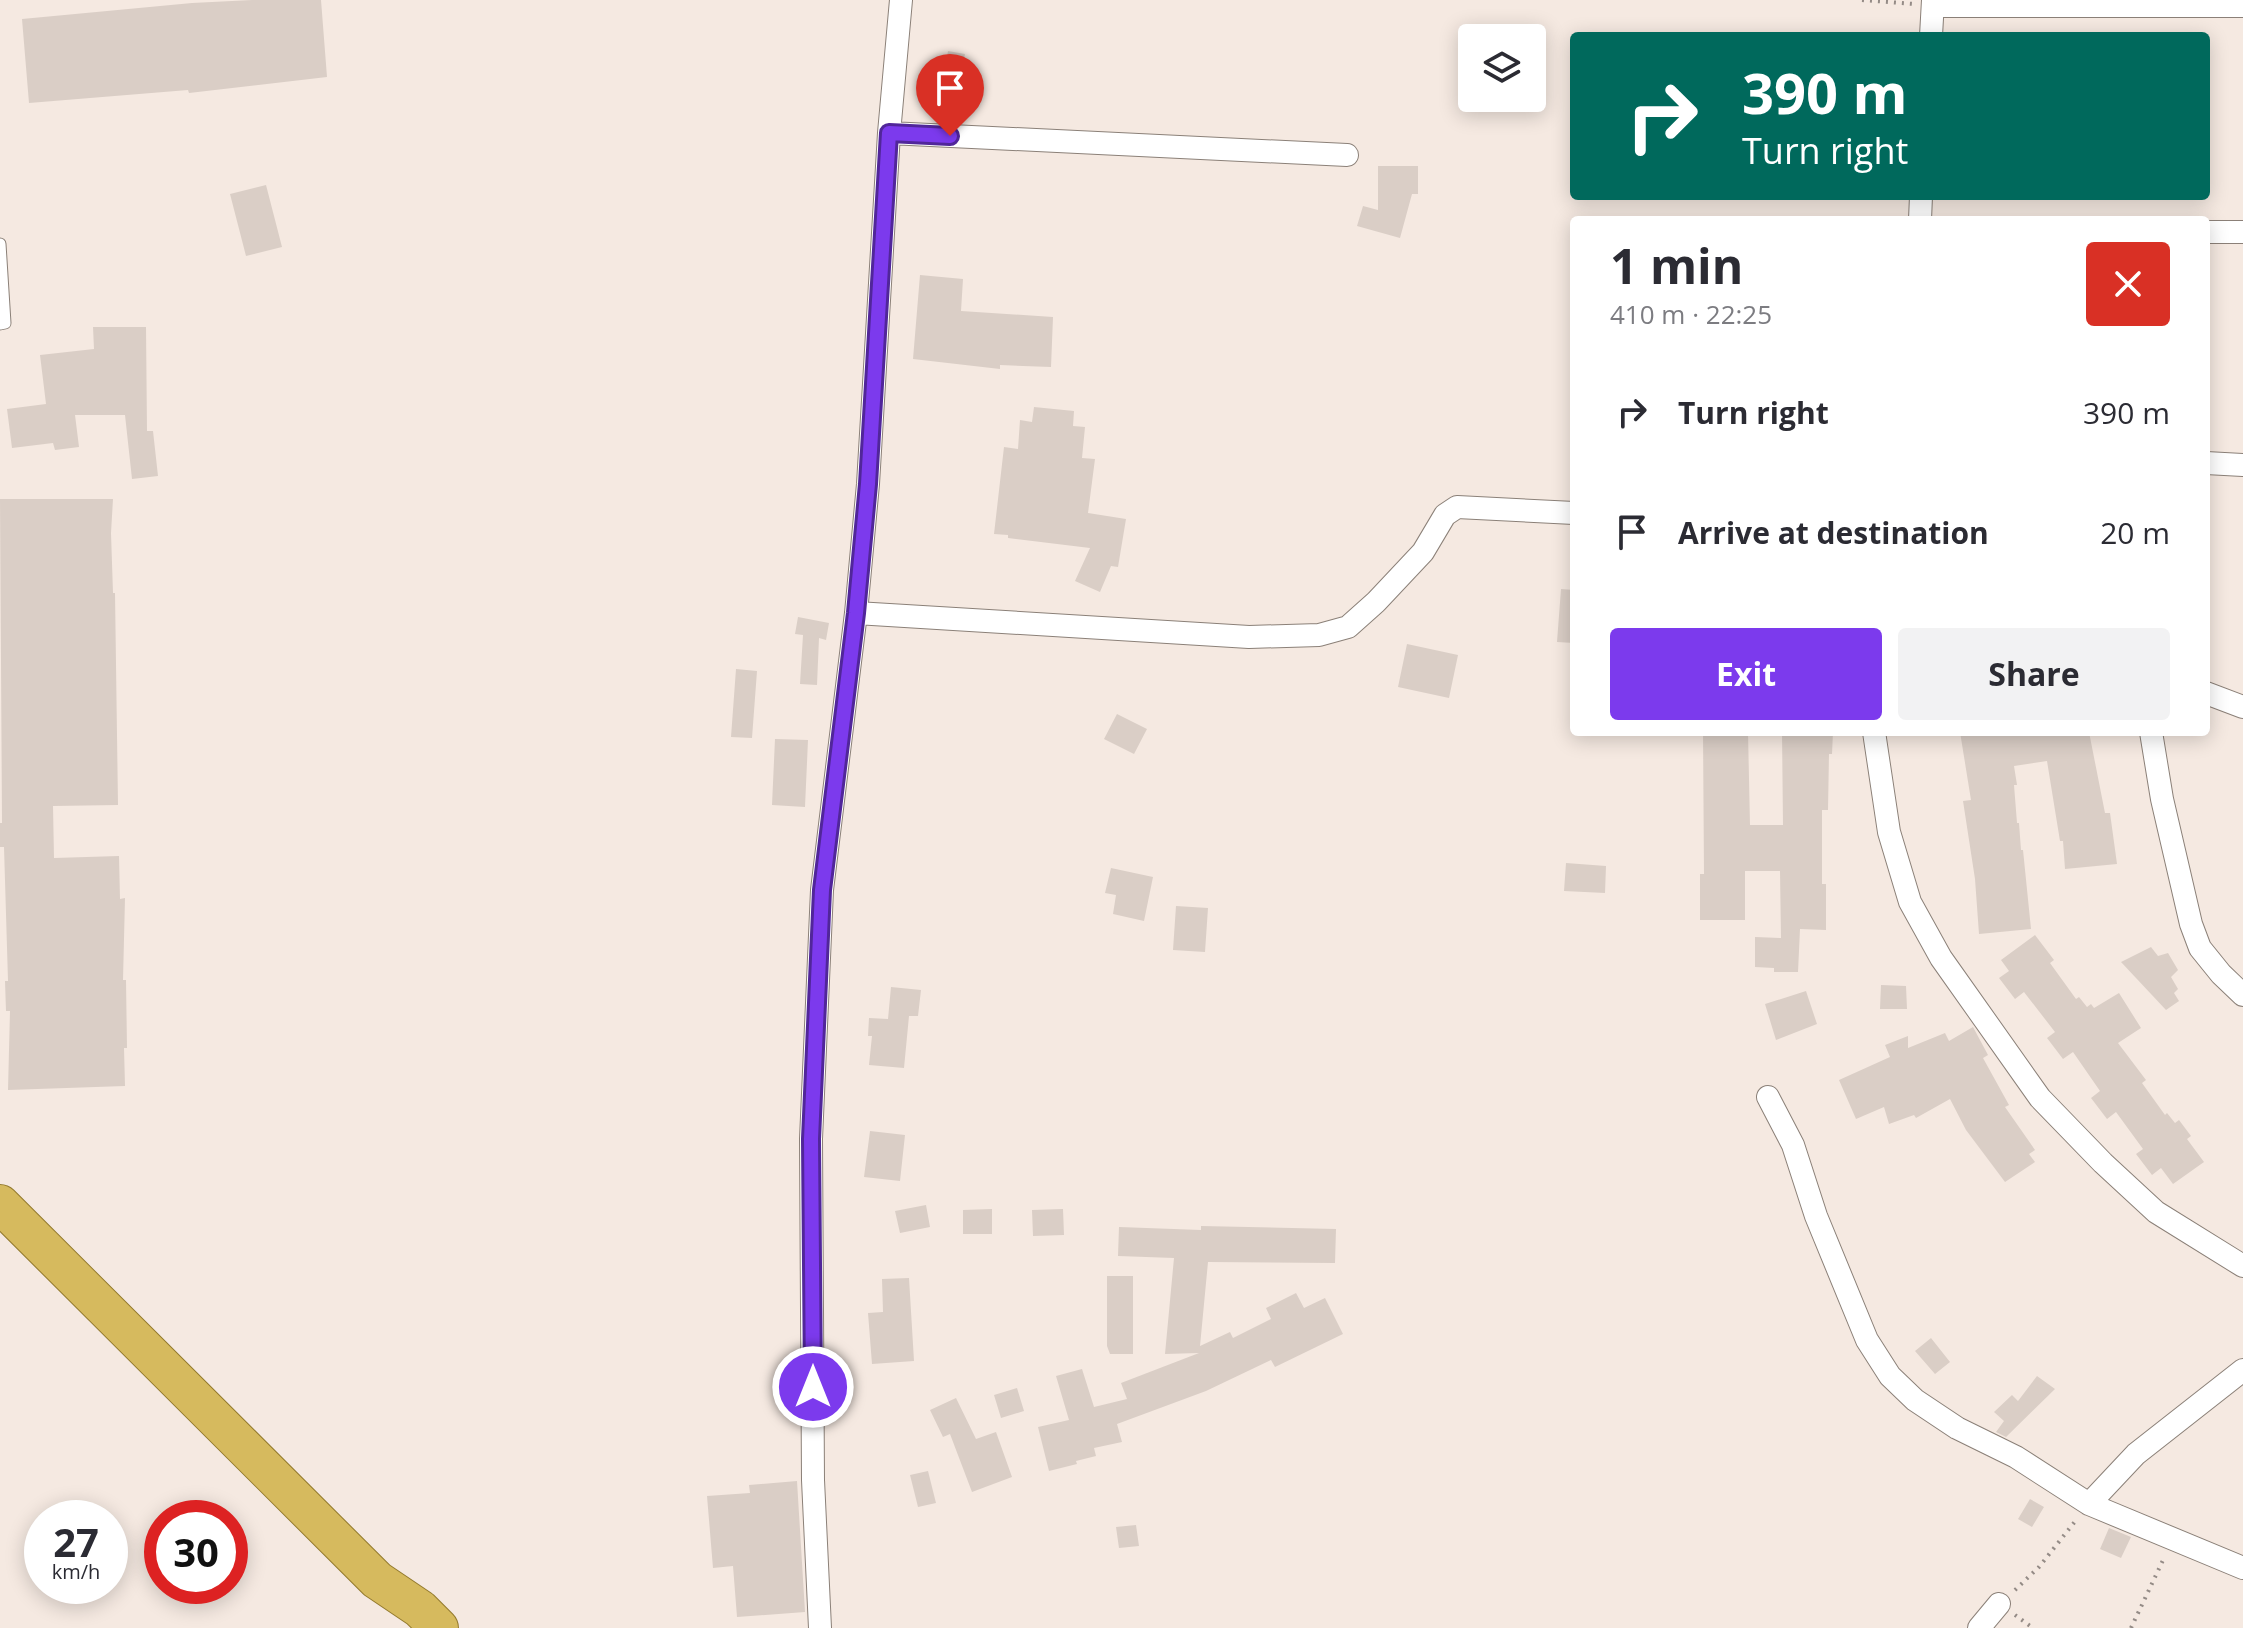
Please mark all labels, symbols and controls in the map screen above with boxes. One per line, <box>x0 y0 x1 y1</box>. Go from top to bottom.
map controls <box>1458 24 1546 112</box>
button: layers <box>1458 24 1546 112</box>
pin <box>916 54 984 136</box>
text: 390 m <box>1742 54 1908 130</box>
icon: right <box>1610 64 1714 168</box>
icon: arrive <box>928 66 972 110</box>
text: Turn right <box>1742 126 1908 175</box>
text: 1 min <box>1610 233 1743 298</box>
button: close <box>2086 242 2170 326</box>
text: 410 m · 22:25 <box>1610 296 1772 332</box>
icon: right <box>1610 390 1654 434</box>
text: Turn right <box>1678 392 1829 433</box>
text: 390 m <box>2083 392 2170 433</box>
icon: arrive <box>1610 510 1654 554</box>
text: Arrive at destination <box>1678 512 1989 553</box>
text: 20 m <box>2100 512 2170 553</box>
button: Exit <box>1610 628 1882 720</box>
button: Share <box>1898 628 2170 720</box>
position arrow <box>771 1345 855 1429</box>
speed limit sign: 30 <box>144 1500 248 1604</box>
text: 27 <box>53 1514 99 1569</box>
text: km/h <box>52 1558 100 1585</box>

